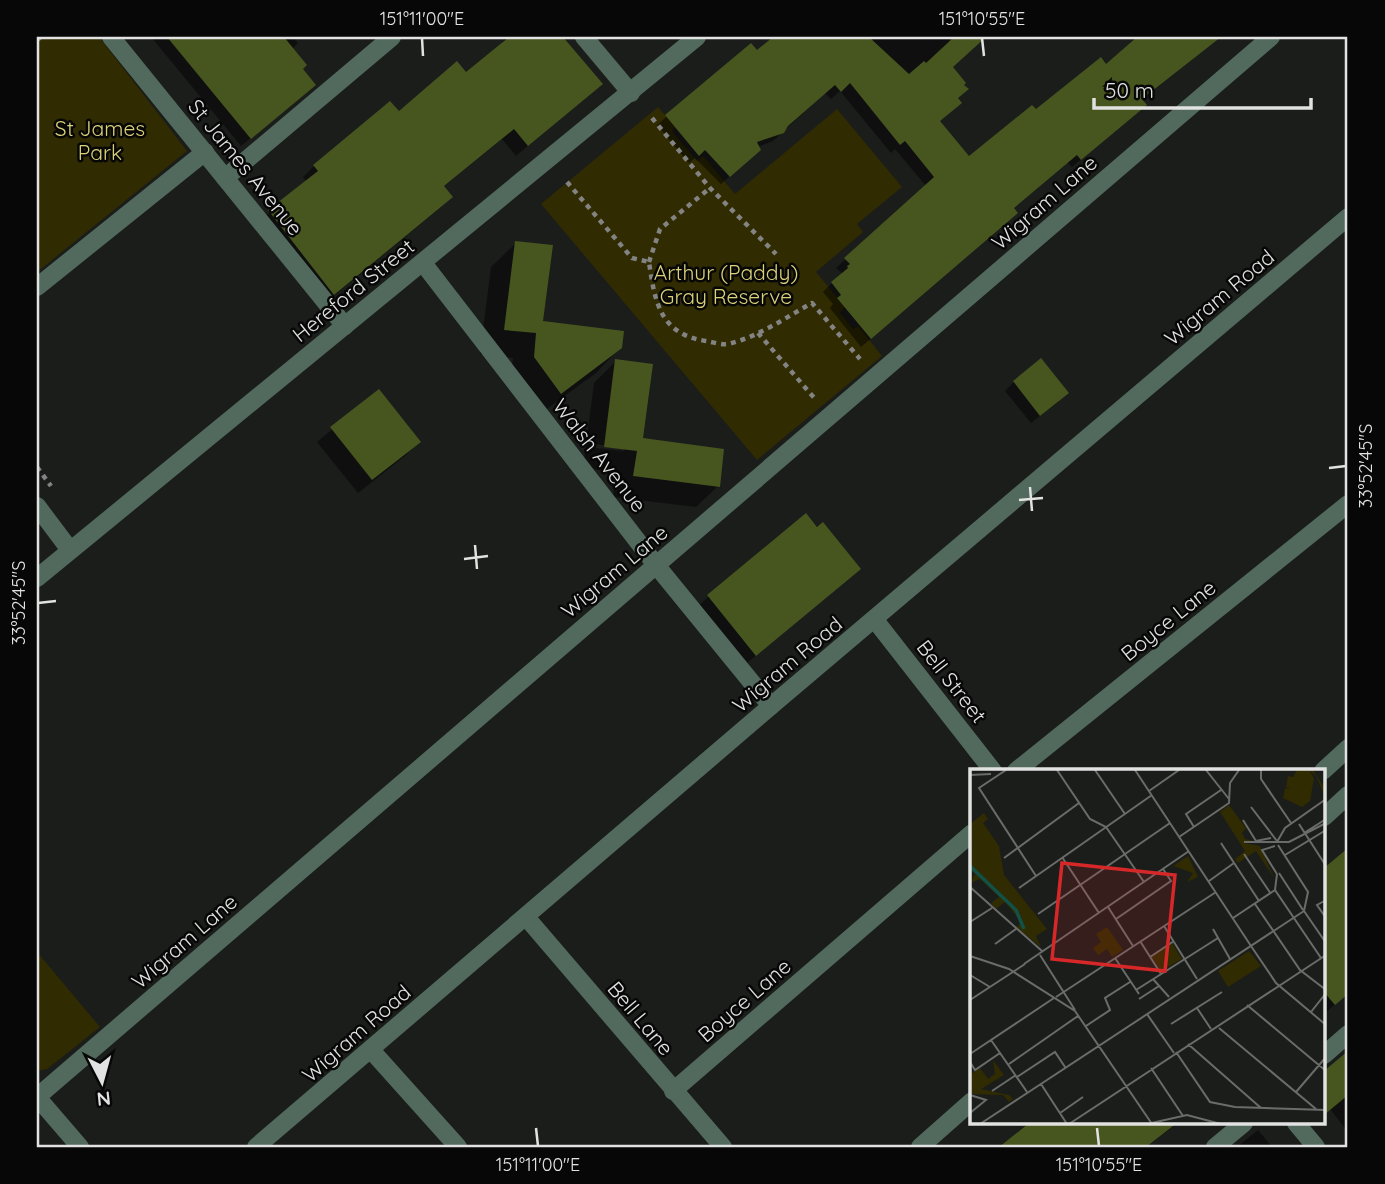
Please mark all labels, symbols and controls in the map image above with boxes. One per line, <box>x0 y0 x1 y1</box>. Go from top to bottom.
text: 151°11'00"E <box>380 7 464 30</box>
text: 151°10'55"E <box>939 7 1025 30</box>
scale bar <box>1094 66 1312 110</box>
text: 50 m <box>1105 77 1154 103</box>
street label: St James Avenue <box>183 94 309 240</box>
park label: St James Park <box>55 115 145 165</box>
street label: Wigram Lane <box>986 149 1102 255</box>
street label: Hereford Street <box>287 233 419 347</box>
street label: Wigram Road <box>1159 244 1279 350</box>
park label: Arthur (Paddy) Gray Reserve <box>654 259 798 309</box>
street label: Walsh Avenue <box>548 393 652 517</box>
text: 33°52'45"S <box>1354 424 1377 508</box>
street label: Wigram Lane <box>555 519 673 623</box>
text: 33°52'45"S <box>7 561 30 645</box>
street label: Boyce Lane <box>1115 574 1221 666</box>
street label: Wigram Road <box>727 611 847 717</box>
street label: Bell Street <box>911 634 993 728</box>
inset map <box>970 769 1326 1124</box>
street label: Wigram Lane <box>126 888 242 994</box>
street label: Boyce Lane <box>692 953 796 1047</box>
street label: Bell Lane <box>602 976 680 1060</box>
street label: Wigram Road <box>296 979 416 1087</box>
north arrow <box>66 1048 136 1118</box>
text: N <box>96 1086 112 1112</box>
text: 151°11'00"E <box>496 1153 580 1176</box>
text: 151°10'55"E <box>1056 1153 1142 1176</box>

